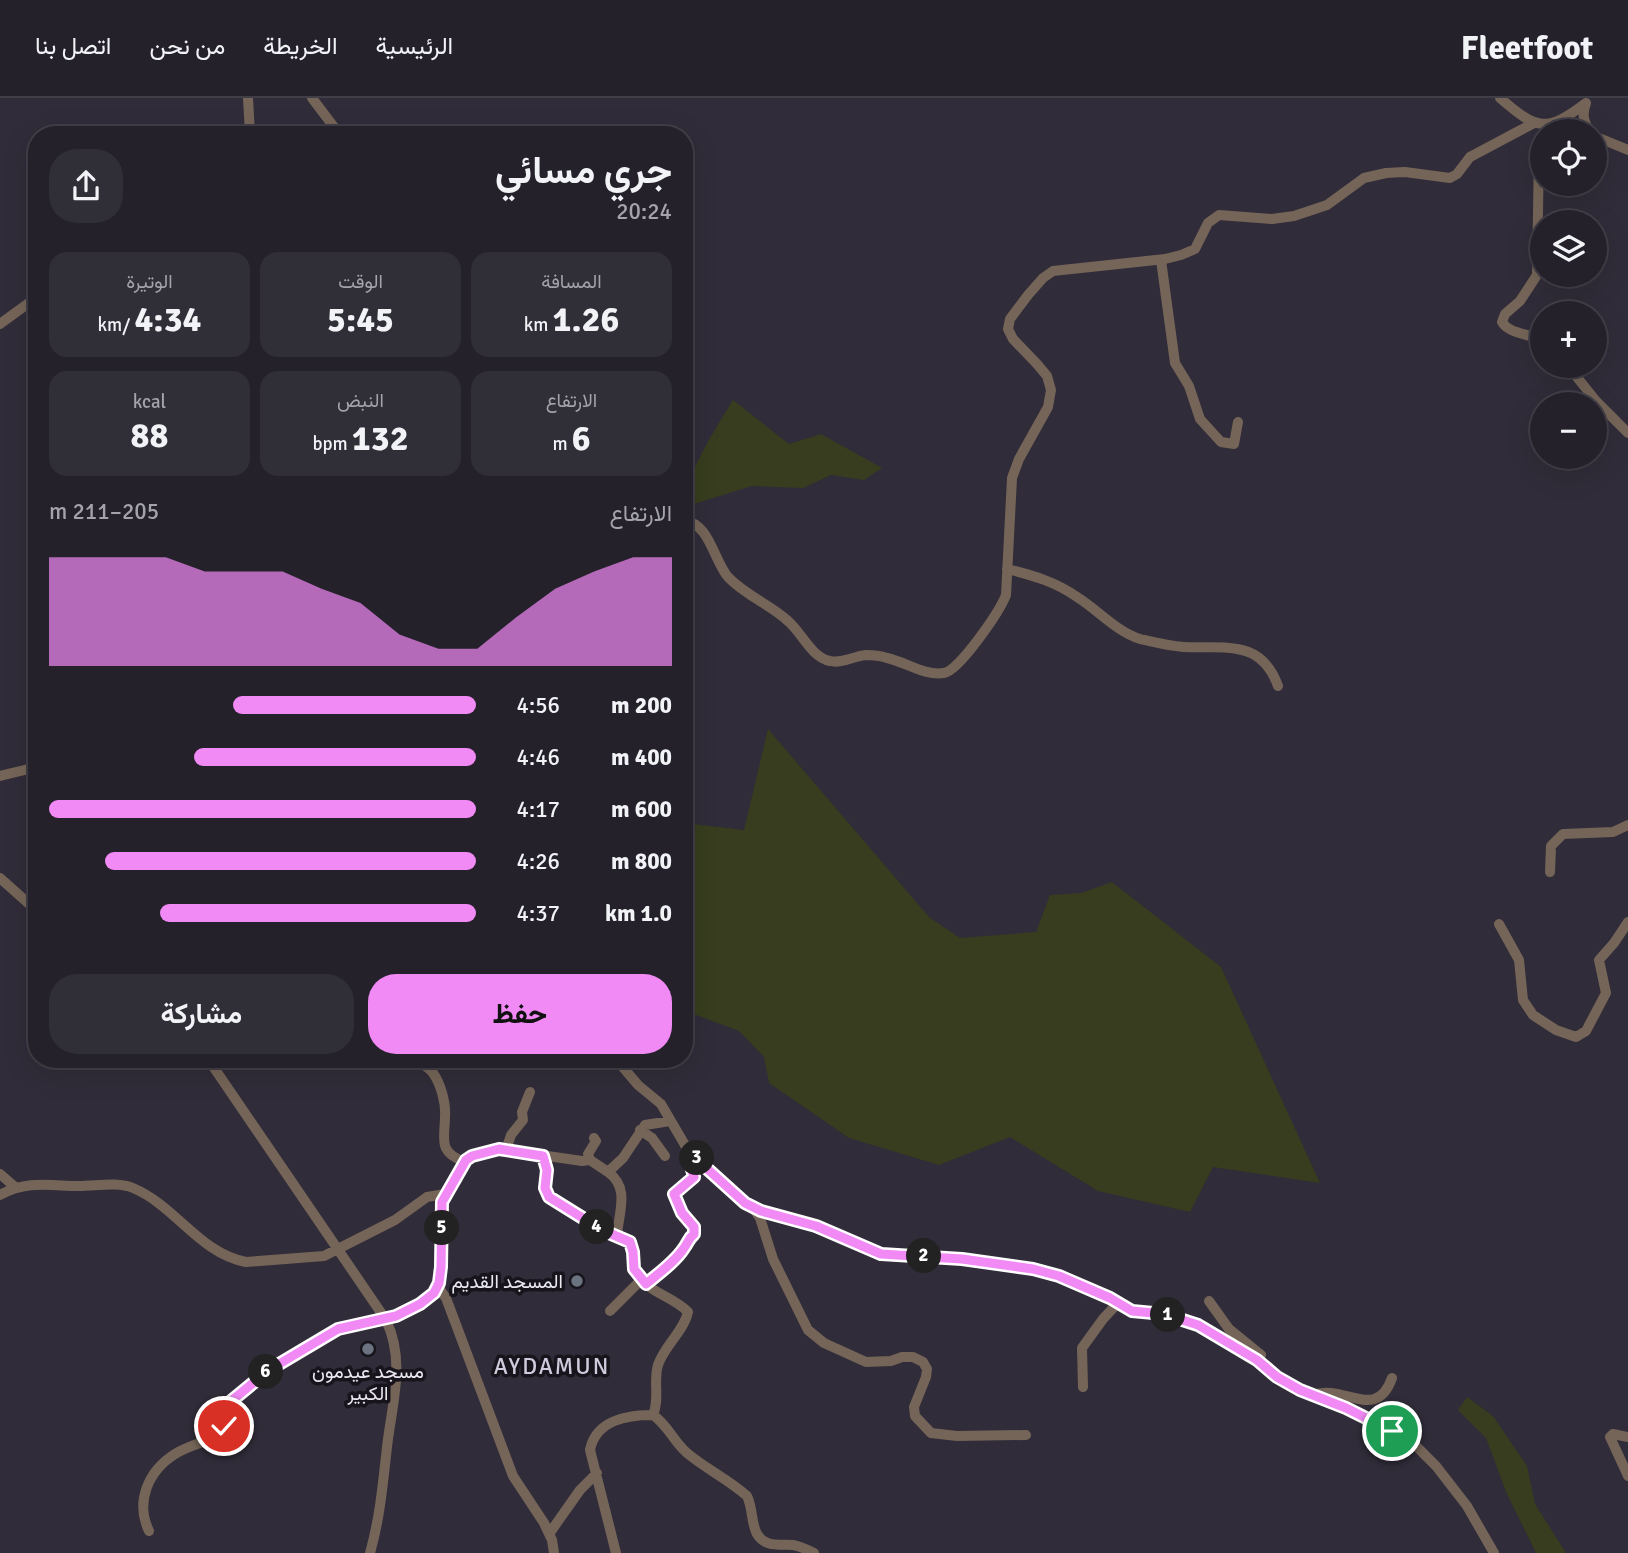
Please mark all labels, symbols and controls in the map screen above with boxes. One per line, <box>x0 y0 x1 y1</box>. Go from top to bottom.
text: Fleetfoot <box>1461 28 1593 69</box>
text: اتصل بنا <box>35 31 111 61</box>
text: من نحن <box>149 31 225 61</box>
text: الخريطة <box>263 31 338 61</box>
text: الرئيسية <box>376 31 453 61</box>
map controls <box>1530 119 1607 469</box>
button: locate <box>1530 119 1607 196</box>
text: جري مسائي <box>495 147 672 194</box>
button: share <box>49 149 123 223</box>
text: 20:24 <box>616 197 672 226</box>
button: layers <box>1530 210 1607 287</box>
text: الوتيرة <box>126 270 173 294</box>
text: الوقت <box>338 270 383 294</box>
text: المسافة <box>541 270 602 294</box>
text: 4:34 <box>134 298 201 341</box>
text: 5:45 <box>327 298 394 341</box>
text: 1.26 <box>553 298 619 341</box>
button: + <box>1530 301 1607 378</box>
text: /km <box>98 313 134 337</box>
text: km <box>524 313 553 337</box>
text: النبض <box>337 389 384 413</box>
text: الارتفاع <box>546 389 597 413</box>
text: kcal <box>133 390 166 414</box>
button: − <box>1530 392 1607 469</box>
text: 88 <box>131 414 168 457</box>
text: 132 <box>352 417 409 460</box>
text: 6 <box>572 417 591 460</box>
text: bpm <box>312 432 352 456</box>
text: m <box>552 432 572 456</box>
text: 205–211 m <box>49 497 159 526</box>
text: الارتفاع <box>610 499 672 528</box>
text: 4:56 <box>517 691 560 720</box>
text: 200 m <box>611 691 672 720</box>
text: 4:46 <box>517 743 560 772</box>
text: 400 m <box>611 743 672 772</box>
text: 4:17 <box>517 795 560 824</box>
text: 600 m <box>611 795 672 824</box>
text: 4:26 <box>517 847 560 876</box>
text: 800 m <box>611 847 672 876</box>
text: 4:37 <box>517 899 560 928</box>
text: 1.0 km <box>605 899 672 928</box>
button: مشاركة <box>49 974 354 1054</box>
button: حفظ <box>368 974 672 1054</box>
pin: 3 <box>680 1140 714 1176</box>
text: 3 <box>691 1145 702 1169</box>
pin: 5 <box>424 1210 460 1246</box>
pin: 4 <box>580 1210 614 1244</box>
text: 4 <box>591 1214 602 1238</box>
text: 5 <box>436 1215 447 1239</box>
pin: 2 <box>906 1238 942 1274</box>
text: 2 <box>918 1243 929 1267</box>
place label: المسجد القديم <box>452 1270 563 1294</box>
marker: المسجد القديم <box>569 1273 585 1289</box>
pin: 1 <box>1150 1298 1186 1332</box>
text: 1 <box>1162 1302 1173 1326</box>
marker: مسجد عيدمون الكبير <box>360 1341 376 1357</box>
district label: AYDAMUN <box>494 1352 610 1381</box>
pin: 6 <box>248 1354 284 1390</box>
text: 6 <box>260 1359 271 1383</box>
place label: مسجد عيدمون الكبير <box>312 1360 424 1406</box>
pin <box>194 1396 254 1456</box>
pin <box>1362 1401 1422 1461</box>
icon: check <box>205 1407 243 1445</box>
icon: arrive <box>1373 1412 1411 1450</box>

